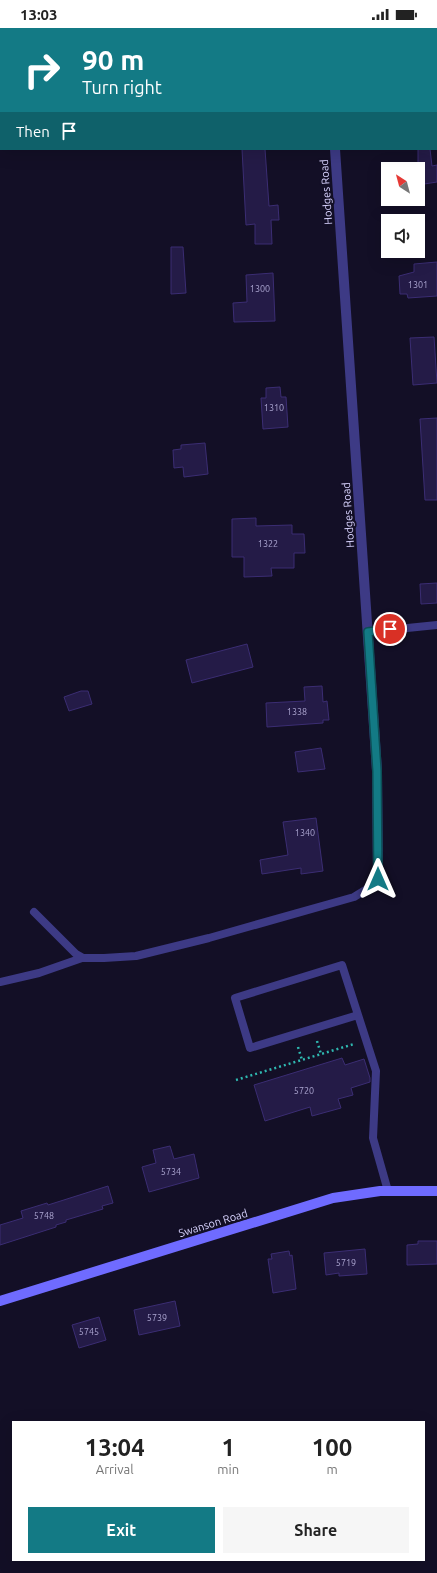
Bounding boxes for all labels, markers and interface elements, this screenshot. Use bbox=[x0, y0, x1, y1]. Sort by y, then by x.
text: 13:03 bbox=[20, 6, 58, 23]
icon: right bbox=[16, 44, 68, 96]
text: 90 m bbox=[82, 44, 144, 75]
text: Turn right bbox=[82, 77, 162, 97]
icon: arrive bbox=[58, 120, 80, 142]
text: Then bbox=[16, 123, 50, 140]
street label: Hodges Road bbox=[318, 159, 334, 225]
north arrow bbox=[381, 162, 425, 206]
map controls bbox=[381, 162, 425, 258]
button: sound bbox=[381, 214, 425, 258]
house number: 1301 bbox=[408, 280, 428, 290]
house number: 1300 bbox=[250, 284, 270, 294]
house number: 1310 bbox=[264, 403, 284, 413]
street label: Hodges Road bbox=[340, 482, 356, 548]
house number: 1322 bbox=[258, 539, 278, 549]
pin bbox=[373, 612, 407, 646]
icon: arrive bbox=[379, 618, 401, 640]
house number: 1338 bbox=[287, 707, 307, 717]
house number: 1340 bbox=[295, 828, 315, 838]
position arrow bbox=[357, 858, 399, 900]
house number: 5720 bbox=[294, 1086, 314, 1096]
house number: 5734 bbox=[161, 1167, 181, 1177]
street label: Swanson Road bbox=[177, 1207, 249, 1239]
house number: 5748 bbox=[34, 1211, 54, 1221]
house number: 5719 bbox=[336, 1258, 356, 1268]
house number: 5739 bbox=[147, 1313, 167, 1323]
house number: 5745 bbox=[79, 1327, 99, 1337]
text: 13:04 bbox=[85, 1434, 145, 1461]
text: 1 bbox=[221, 1434, 235, 1461]
text: 100 bbox=[312, 1434, 352, 1461]
text: Arrival bbox=[96, 1462, 134, 1476]
text: min bbox=[217, 1462, 239, 1476]
text: m bbox=[326, 1462, 338, 1476]
button: Exit bbox=[28, 1507, 215, 1553]
button: Share bbox=[223, 1507, 409, 1553]

